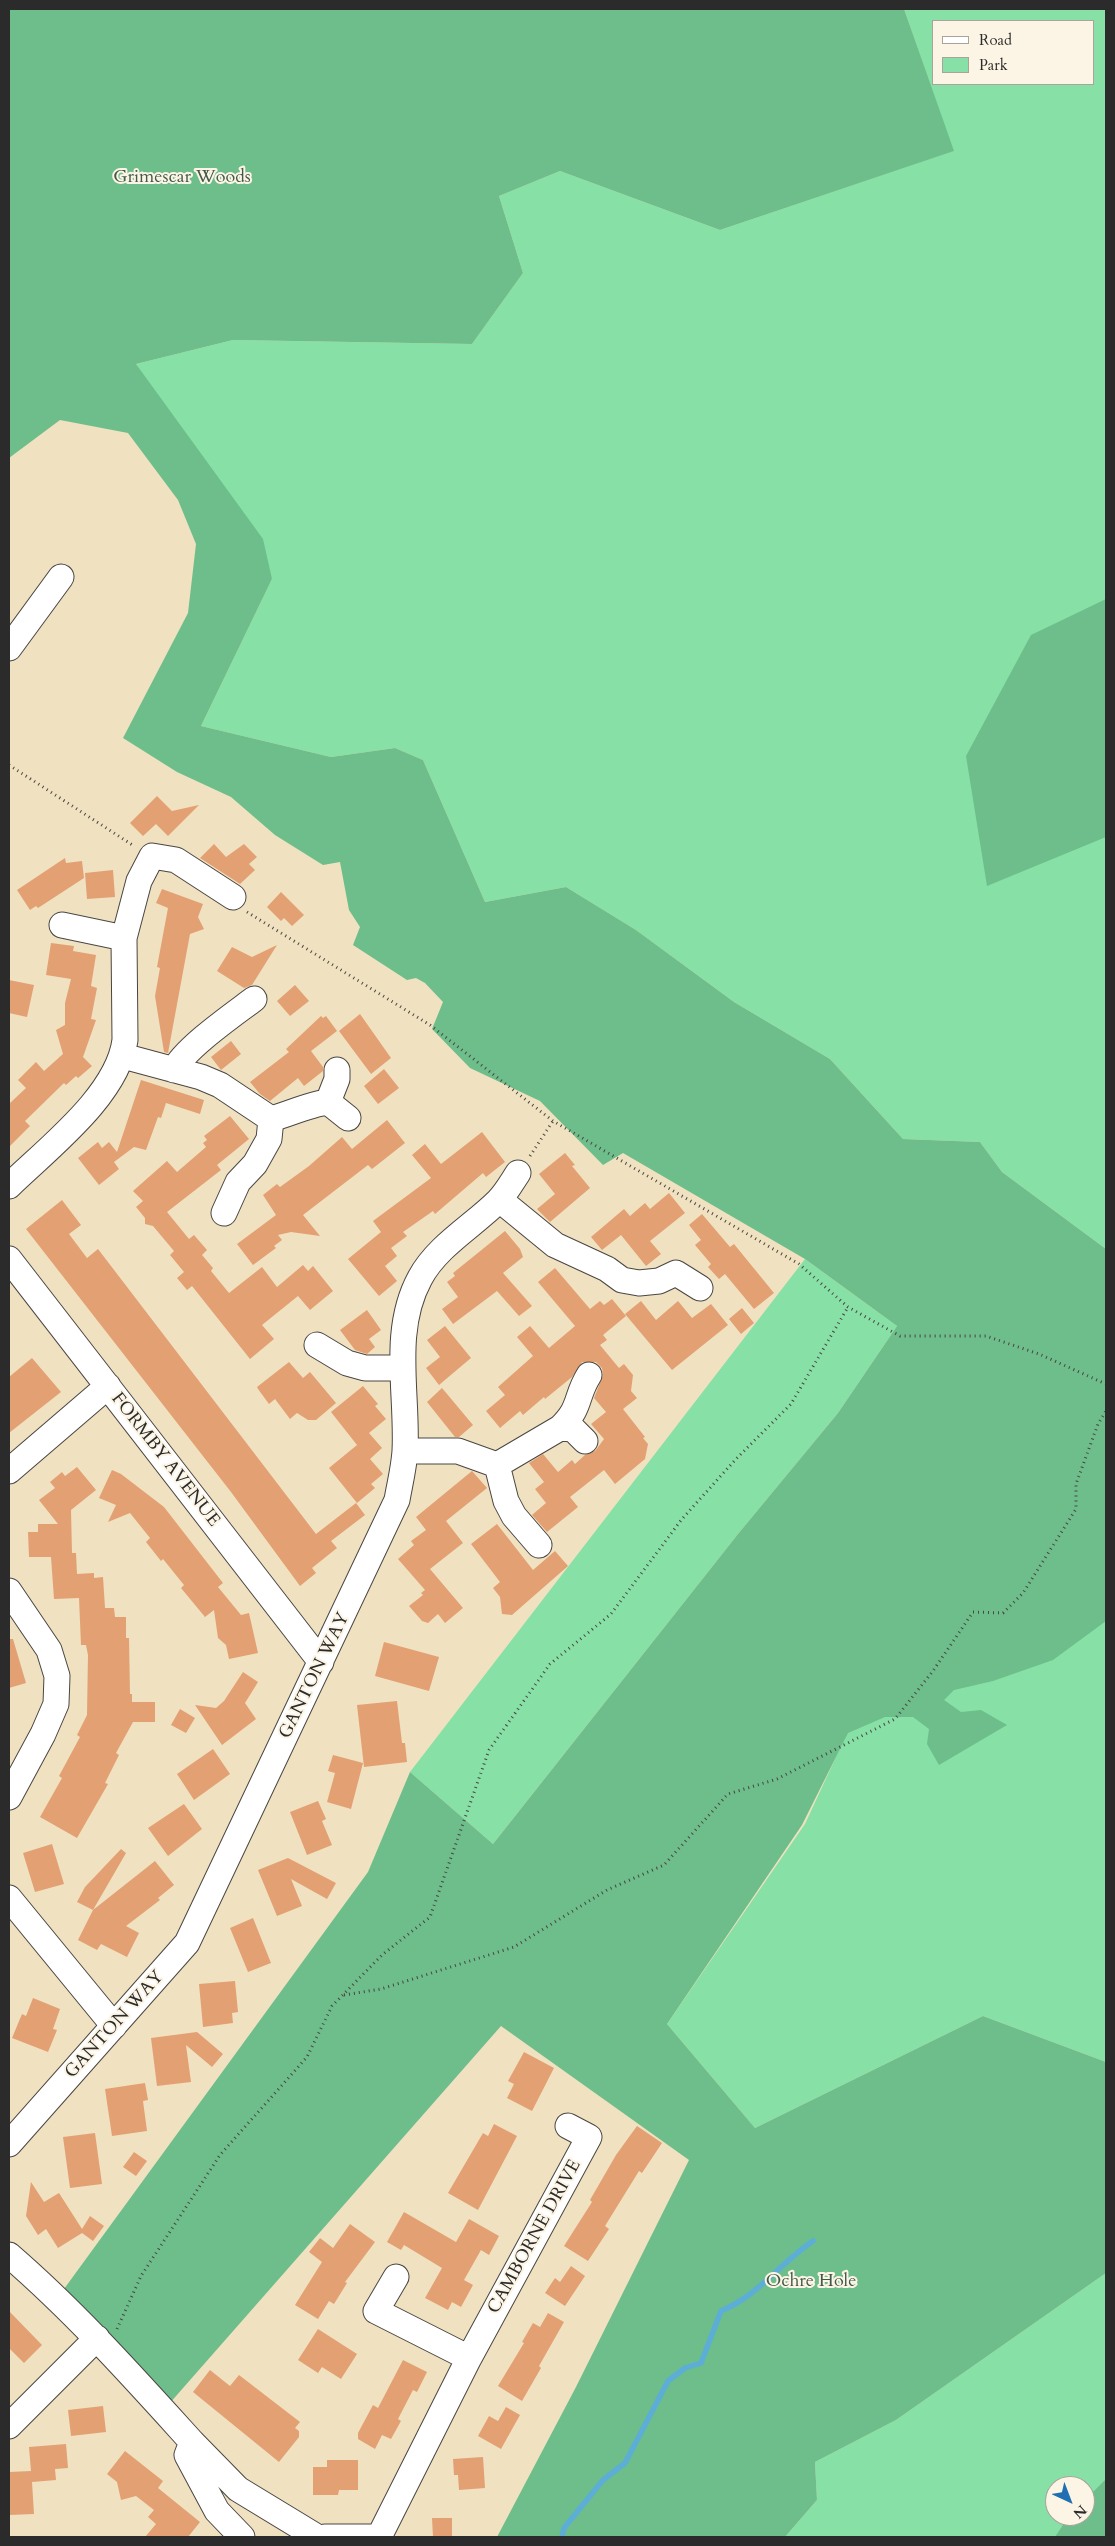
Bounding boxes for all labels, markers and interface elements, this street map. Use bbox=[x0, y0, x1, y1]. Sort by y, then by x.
legend bbox=[932, 20, 1095, 85]
text: Road bbox=[979, 30, 1012, 50]
text: Park bbox=[979, 55, 1008, 75]
park label: Grimescar Woods bbox=[113, 167, 251, 189]
street label: FORMBY AVENUE bbox=[106, 1389, 224, 1531]
street label: GANTON WAY bbox=[275, 1609, 355, 1743]
street label: GANTON WAY bbox=[61, 1967, 169, 2083]
street label: CAMBORNE DRIVE bbox=[484, 2156, 586, 2318]
park label: Ochre Hole bbox=[766, 2271, 856, 2293]
north arrow bbox=[1045, 2476, 1095, 2526]
text: N bbox=[1069, 2501, 1091, 2523]

